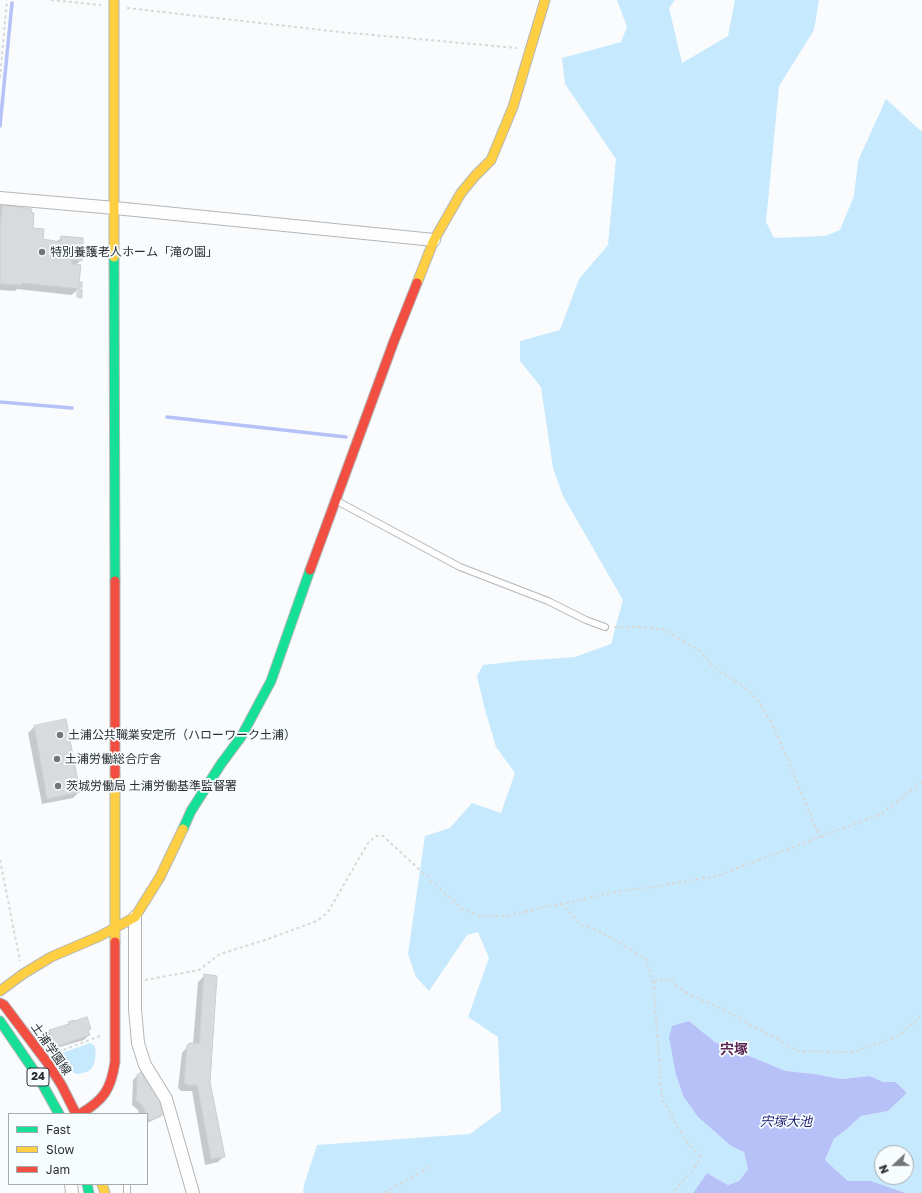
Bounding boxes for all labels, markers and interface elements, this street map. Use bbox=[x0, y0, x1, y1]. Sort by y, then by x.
place label: 特別養護老人ホーム「滝の園」 bbox=[50, 245, 218, 259]
marker: 特別養護老人ホーム「滝の園」 bbox=[37, 247, 47, 257]
place label: 土浦公共職業安定所（ハローワーク土浦） bbox=[68, 728, 296, 742]
marker: 土浦公共職業安定所（ハローワーク土浦） bbox=[55, 730, 65, 740]
place label: 土浦労働総合庁舎 bbox=[65, 752, 161, 766]
marker: 土浦労働総合庁舎 bbox=[52, 754, 62, 764]
place label: 茨城労働局 土浦労働基準監督署 bbox=[66, 779, 237, 793]
marker: 茨城労働局 土浦労働基準監督署 bbox=[53, 781, 63, 791]
street label: 土浦学園線 bbox=[28, 1020, 74, 1078]
district label: 宍塚 bbox=[720, 1042, 748, 1058]
road number: 24 bbox=[27, 1068, 49, 1086]
legend bbox=[8, 1113, 148, 1185]
water label: 宍塚大池 bbox=[760, 1114, 812, 1130]
text: Fast bbox=[46, 1122, 71, 1137]
text: Slow bbox=[46, 1142, 74, 1157]
north arrow bbox=[874, 1145, 914, 1185]
text: Jam bbox=[46, 1162, 70, 1177]
text: N bbox=[876, 1163, 891, 1176]

